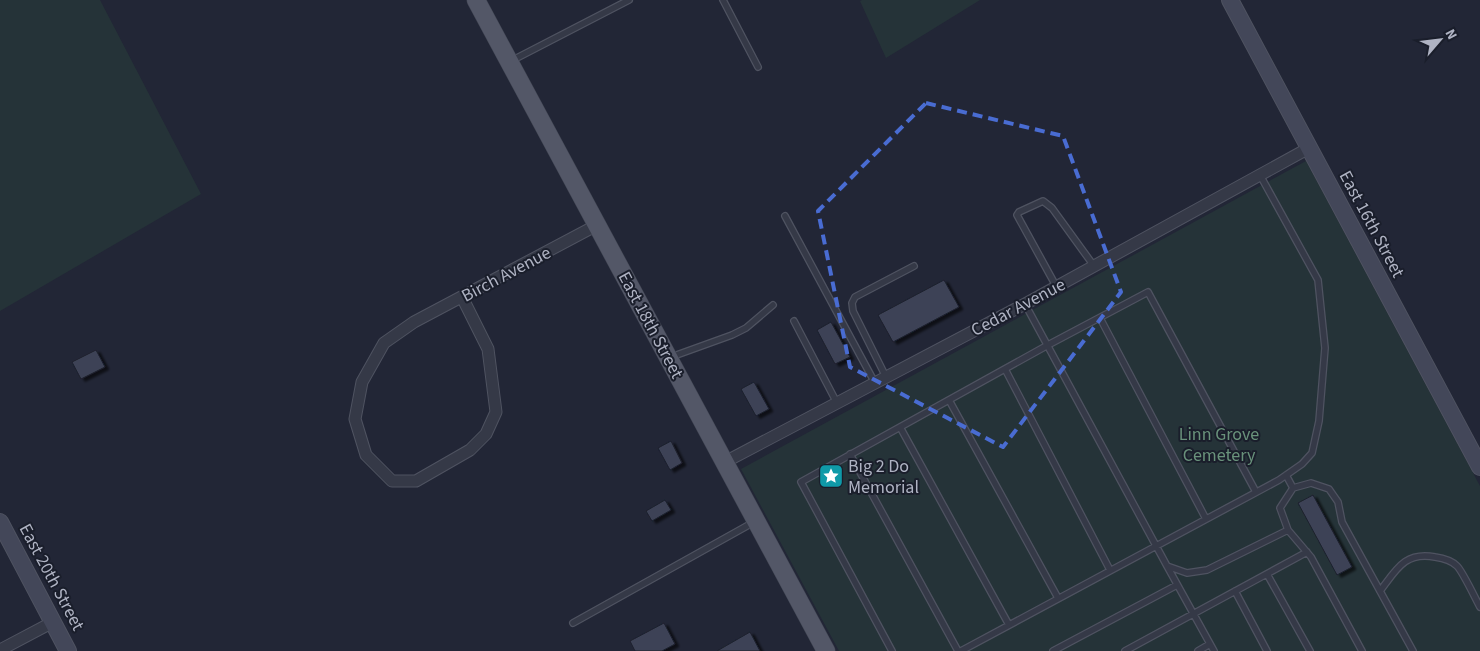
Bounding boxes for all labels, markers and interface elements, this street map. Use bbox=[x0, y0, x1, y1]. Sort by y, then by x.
north arrow bbox=[1415, 15, 1465, 65]
text: N bbox=[1440, 26, 1462, 43]
street label: East 16th Street bbox=[1333, 166, 1410, 282]
street label: Birch Avenue bbox=[457, 240, 555, 309]
street label: East 18th Street bbox=[612, 267, 689, 383]
street label: Cedar Avenue bbox=[967, 272, 1070, 343]
park label: Linn Grove Cemetery bbox=[1179, 422, 1259, 468]
place label: Big 2 Do Memorial bbox=[848, 454, 919, 500]
place icon: Big 2 Do Memorial bbox=[818, 463, 844, 489]
street label: East 20th Street bbox=[13, 519, 90, 635]

